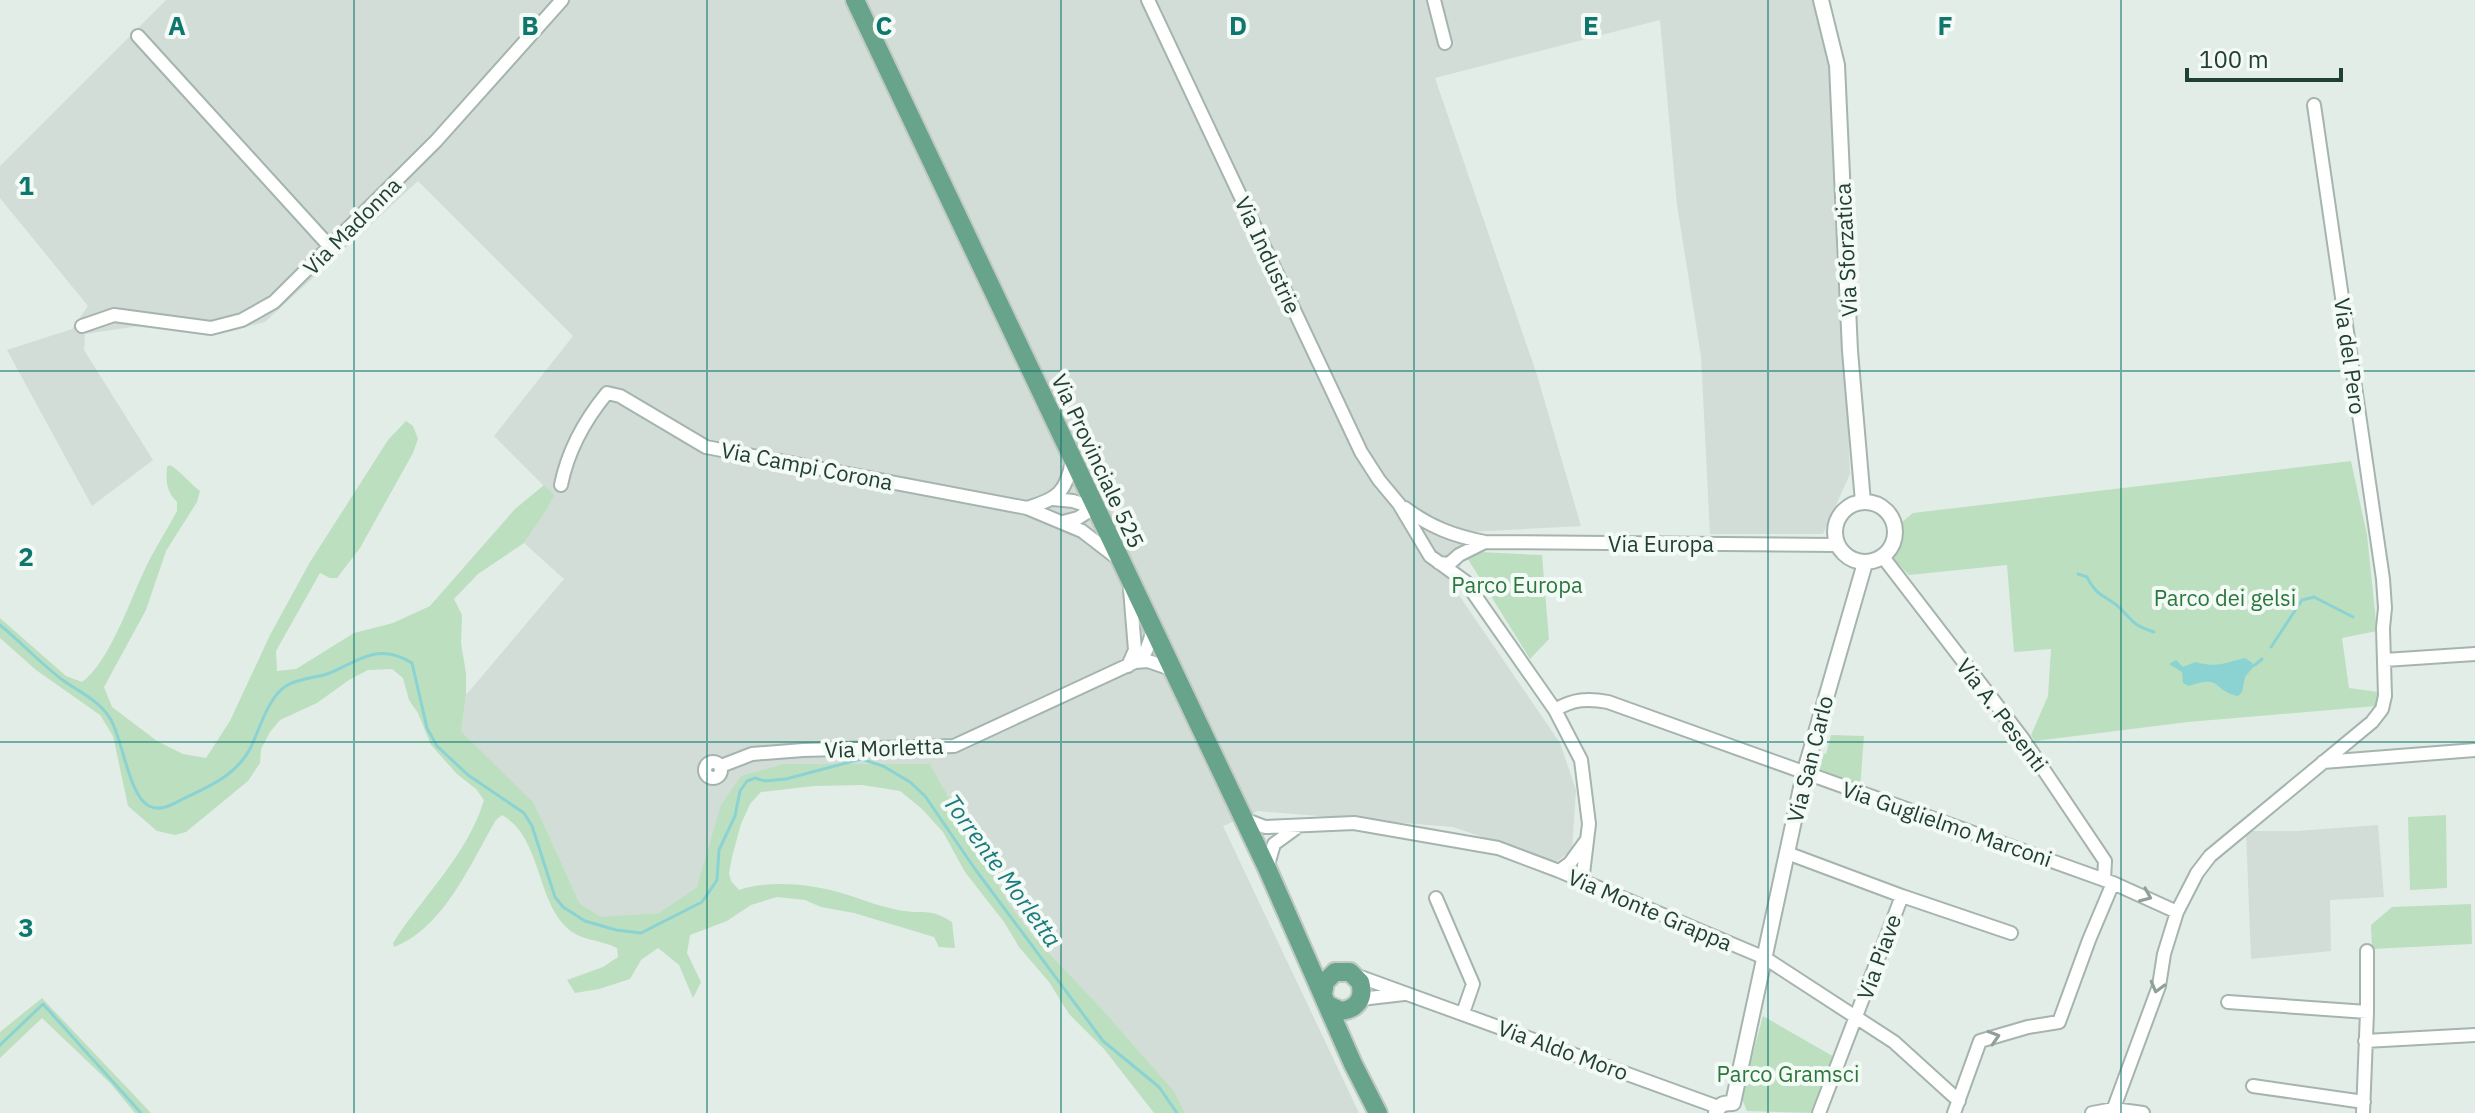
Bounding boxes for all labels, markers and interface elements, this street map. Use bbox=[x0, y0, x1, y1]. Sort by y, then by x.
text: A bbox=[168, 8, 186, 42]
text: B bbox=[521, 8, 539, 42]
text: C bbox=[876, 8, 893, 42]
text: D bbox=[1229, 8, 1247, 42]
text: E bbox=[1583, 8, 1599, 42]
text: F bbox=[1937, 8, 1953, 42]
scale bar bbox=[2187, 32, 2341, 82]
text: 100 m bbox=[2199, 43, 2269, 75]
text: 1 bbox=[18, 168, 34, 202]
street label: Via Madonna bbox=[296, 170, 407, 281]
street label: Via Sforzatica bbox=[1827, 182, 1863, 318]
street label: Via Industrie bbox=[1229, 191, 1308, 318]
street label: Via del Pero bbox=[2328, 296, 2373, 416]
street label: Via Provinciale 525 bbox=[1045, 369, 1152, 553]
street label: Via Campi Corona bbox=[719, 435, 896, 496]
street label: Via Europa bbox=[1608, 529, 1714, 558]
text: 2 bbox=[18, 539, 34, 573]
park label: Parco Europa bbox=[1451, 570, 1583, 599]
park label: Parco dei gelsi bbox=[2154, 583, 2296, 612]
street label: Via A. Pesenti bbox=[1950, 652, 2055, 777]
street label: Via San Carlo bbox=[1780, 692, 1839, 825]
street label: Via Morletta bbox=[824, 731, 944, 764]
street label: Via Guglielmo Marconi bbox=[1838, 774, 2056, 873]
water label: Torrente Morletta bbox=[936, 787, 1069, 953]
street label: Via Monte Grappa bbox=[1564, 862, 1737, 957]
one-way arrow bbox=[2138, 887, 2152, 903]
text: 3 bbox=[18, 910, 34, 944]
street label: Via Piave bbox=[1850, 910, 1907, 1004]
one-way arrow bbox=[2150, 980, 2166, 993]
street label: Via Aldo Moro bbox=[1494, 1013, 1632, 1087]
one-way arrow bbox=[1987, 1030, 2001, 1046]
park label: Parco Gramsci bbox=[1717, 1059, 1859, 1088]

